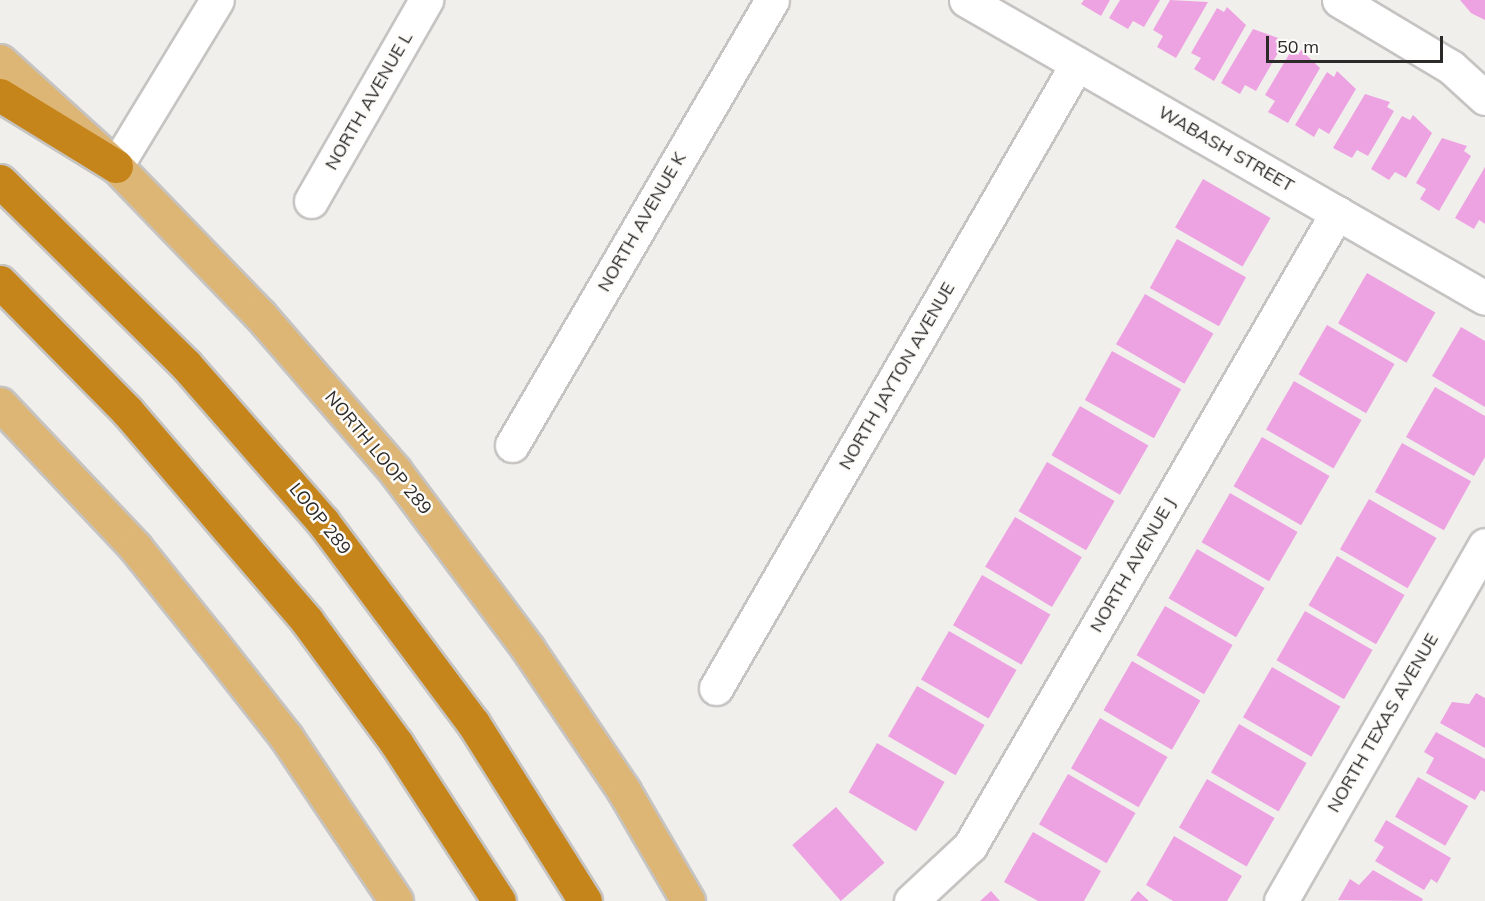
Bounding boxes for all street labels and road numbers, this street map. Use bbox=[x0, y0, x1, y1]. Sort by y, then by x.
street label: NORTH AVENUE L bbox=[321, 28, 417, 174]
street label: WABASH STREET bbox=[1154, 101, 1298, 197]
street label: NORTH AVENUE K bbox=[593, 148, 691, 296]
street label: NORTH JAYTON AVENUE bbox=[834, 279, 960, 473]
street label: NORTH LOOP 289 bbox=[320, 387, 436, 519]
street label: LOOP 289 bbox=[285, 479, 355, 559]
street label: NORTH AVENUE J bbox=[1086, 494, 1180, 636]
street label: NORTH TEXAS AVENUE bbox=[1323, 630, 1443, 816]

